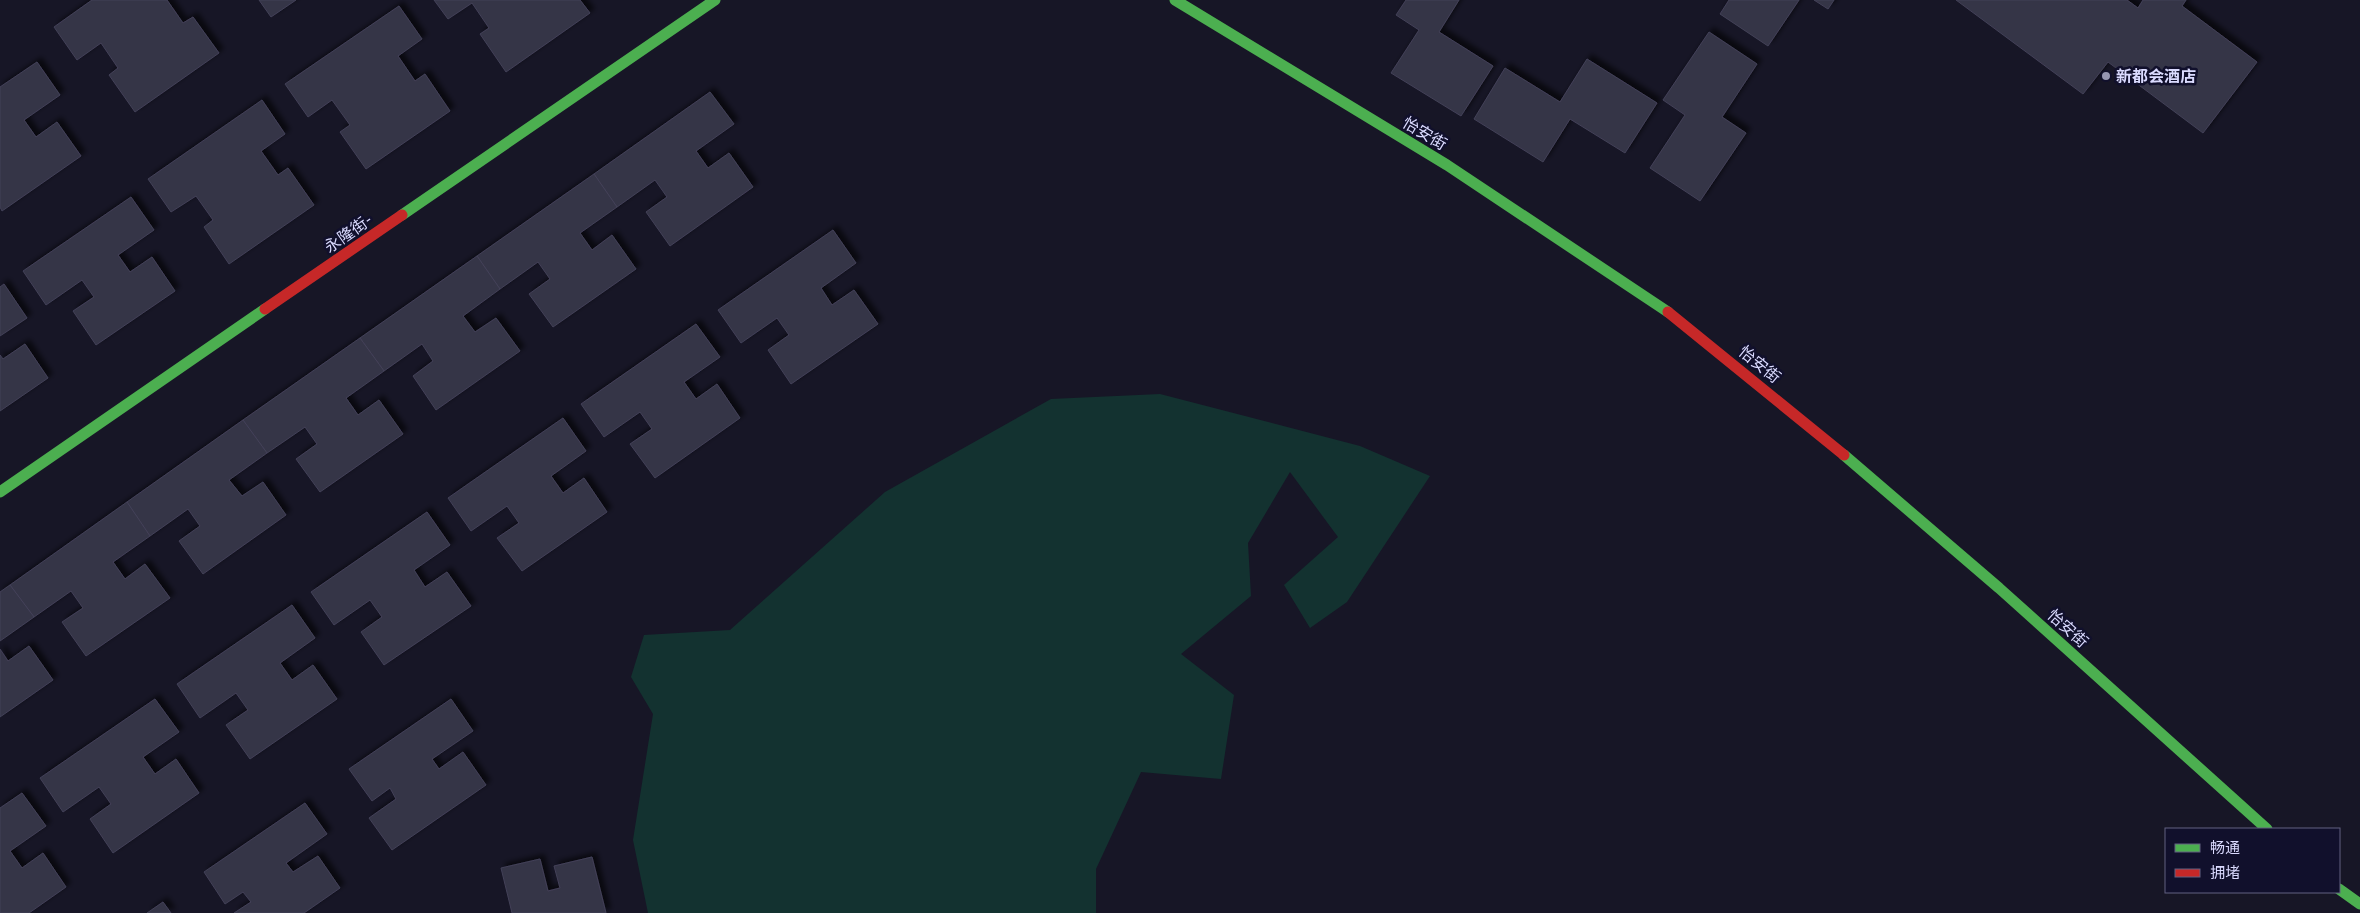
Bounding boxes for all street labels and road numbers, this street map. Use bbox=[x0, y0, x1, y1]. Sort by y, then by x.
street label: 怡安街 bbox=[1400, 112, 1451, 153]
street label: 永隆街- bbox=[320, 209, 375, 256]
street label: 怡安街 bbox=[1736, 341, 1785, 386]
street label: 怡安街 bbox=[2044, 605, 2093, 651]

